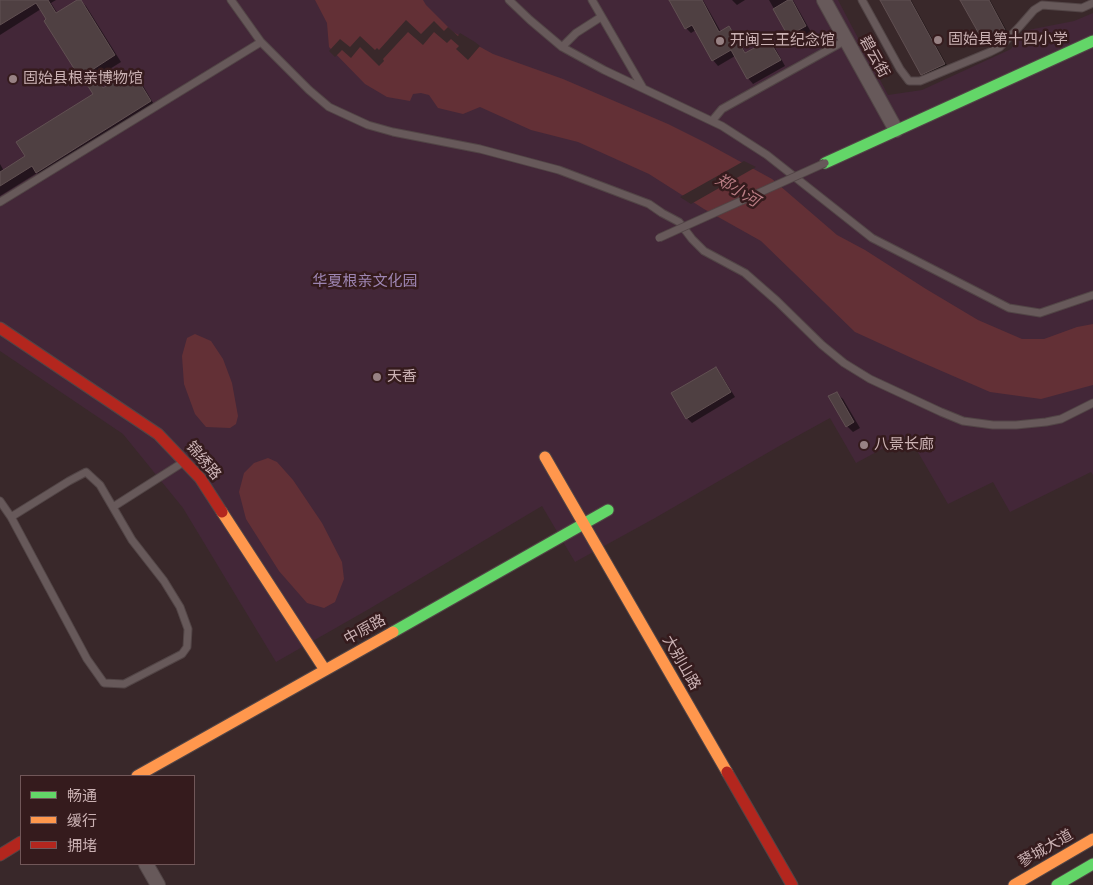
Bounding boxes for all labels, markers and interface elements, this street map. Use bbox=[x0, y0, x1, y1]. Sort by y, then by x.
place label: 固始县第十四小学 bbox=[948, 31, 1068, 49]
place label: 开闽三王纪念馆 bbox=[730, 32, 835, 50]
street label: 碧云街 bbox=[855, 33, 893, 81]
marker: 固始县第十四小学 bbox=[932, 34, 944, 46]
marker: 开闽三王纪念馆 bbox=[714, 35, 726, 47]
place label: 固始县根亲博物馆 bbox=[23, 70, 143, 88]
marker: 固始县根亲博物馆 bbox=[7, 73, 19, 85]
water label: 郑小河 bbox=[711, 170, 763, 212]
park label: 华夏根亲文化园 bbox=[313, 273, 417, 291]
place label: 天香 bbox=[387, 368, 417, 386]
marker: 天香 bbox=[371, 371, 383, 383]
place label: 八景长廊 bbox=[874, 436, 934, 454]
street label: 锦绣路 bbox=[182, 438, 224, 484]
marker: 八景长廊 bbox=[858, 439, 870, 451]
street label: 中原路 bbox=[341, 611, 389, 649]
street label: 大别山路 bbox=[658, 633, 704, 693]
legend bbox=[20, 775, 195, 865]
text: 畅通 bbox=[67, 786, 97, 805]
text: 缓行 bbox=[67, 811, 97, 830]
street label: 蓼城大道 bbox=[1016, 826, 1076, 872]
text: 拥堵 bbox=[67, 836, 97, 855]

